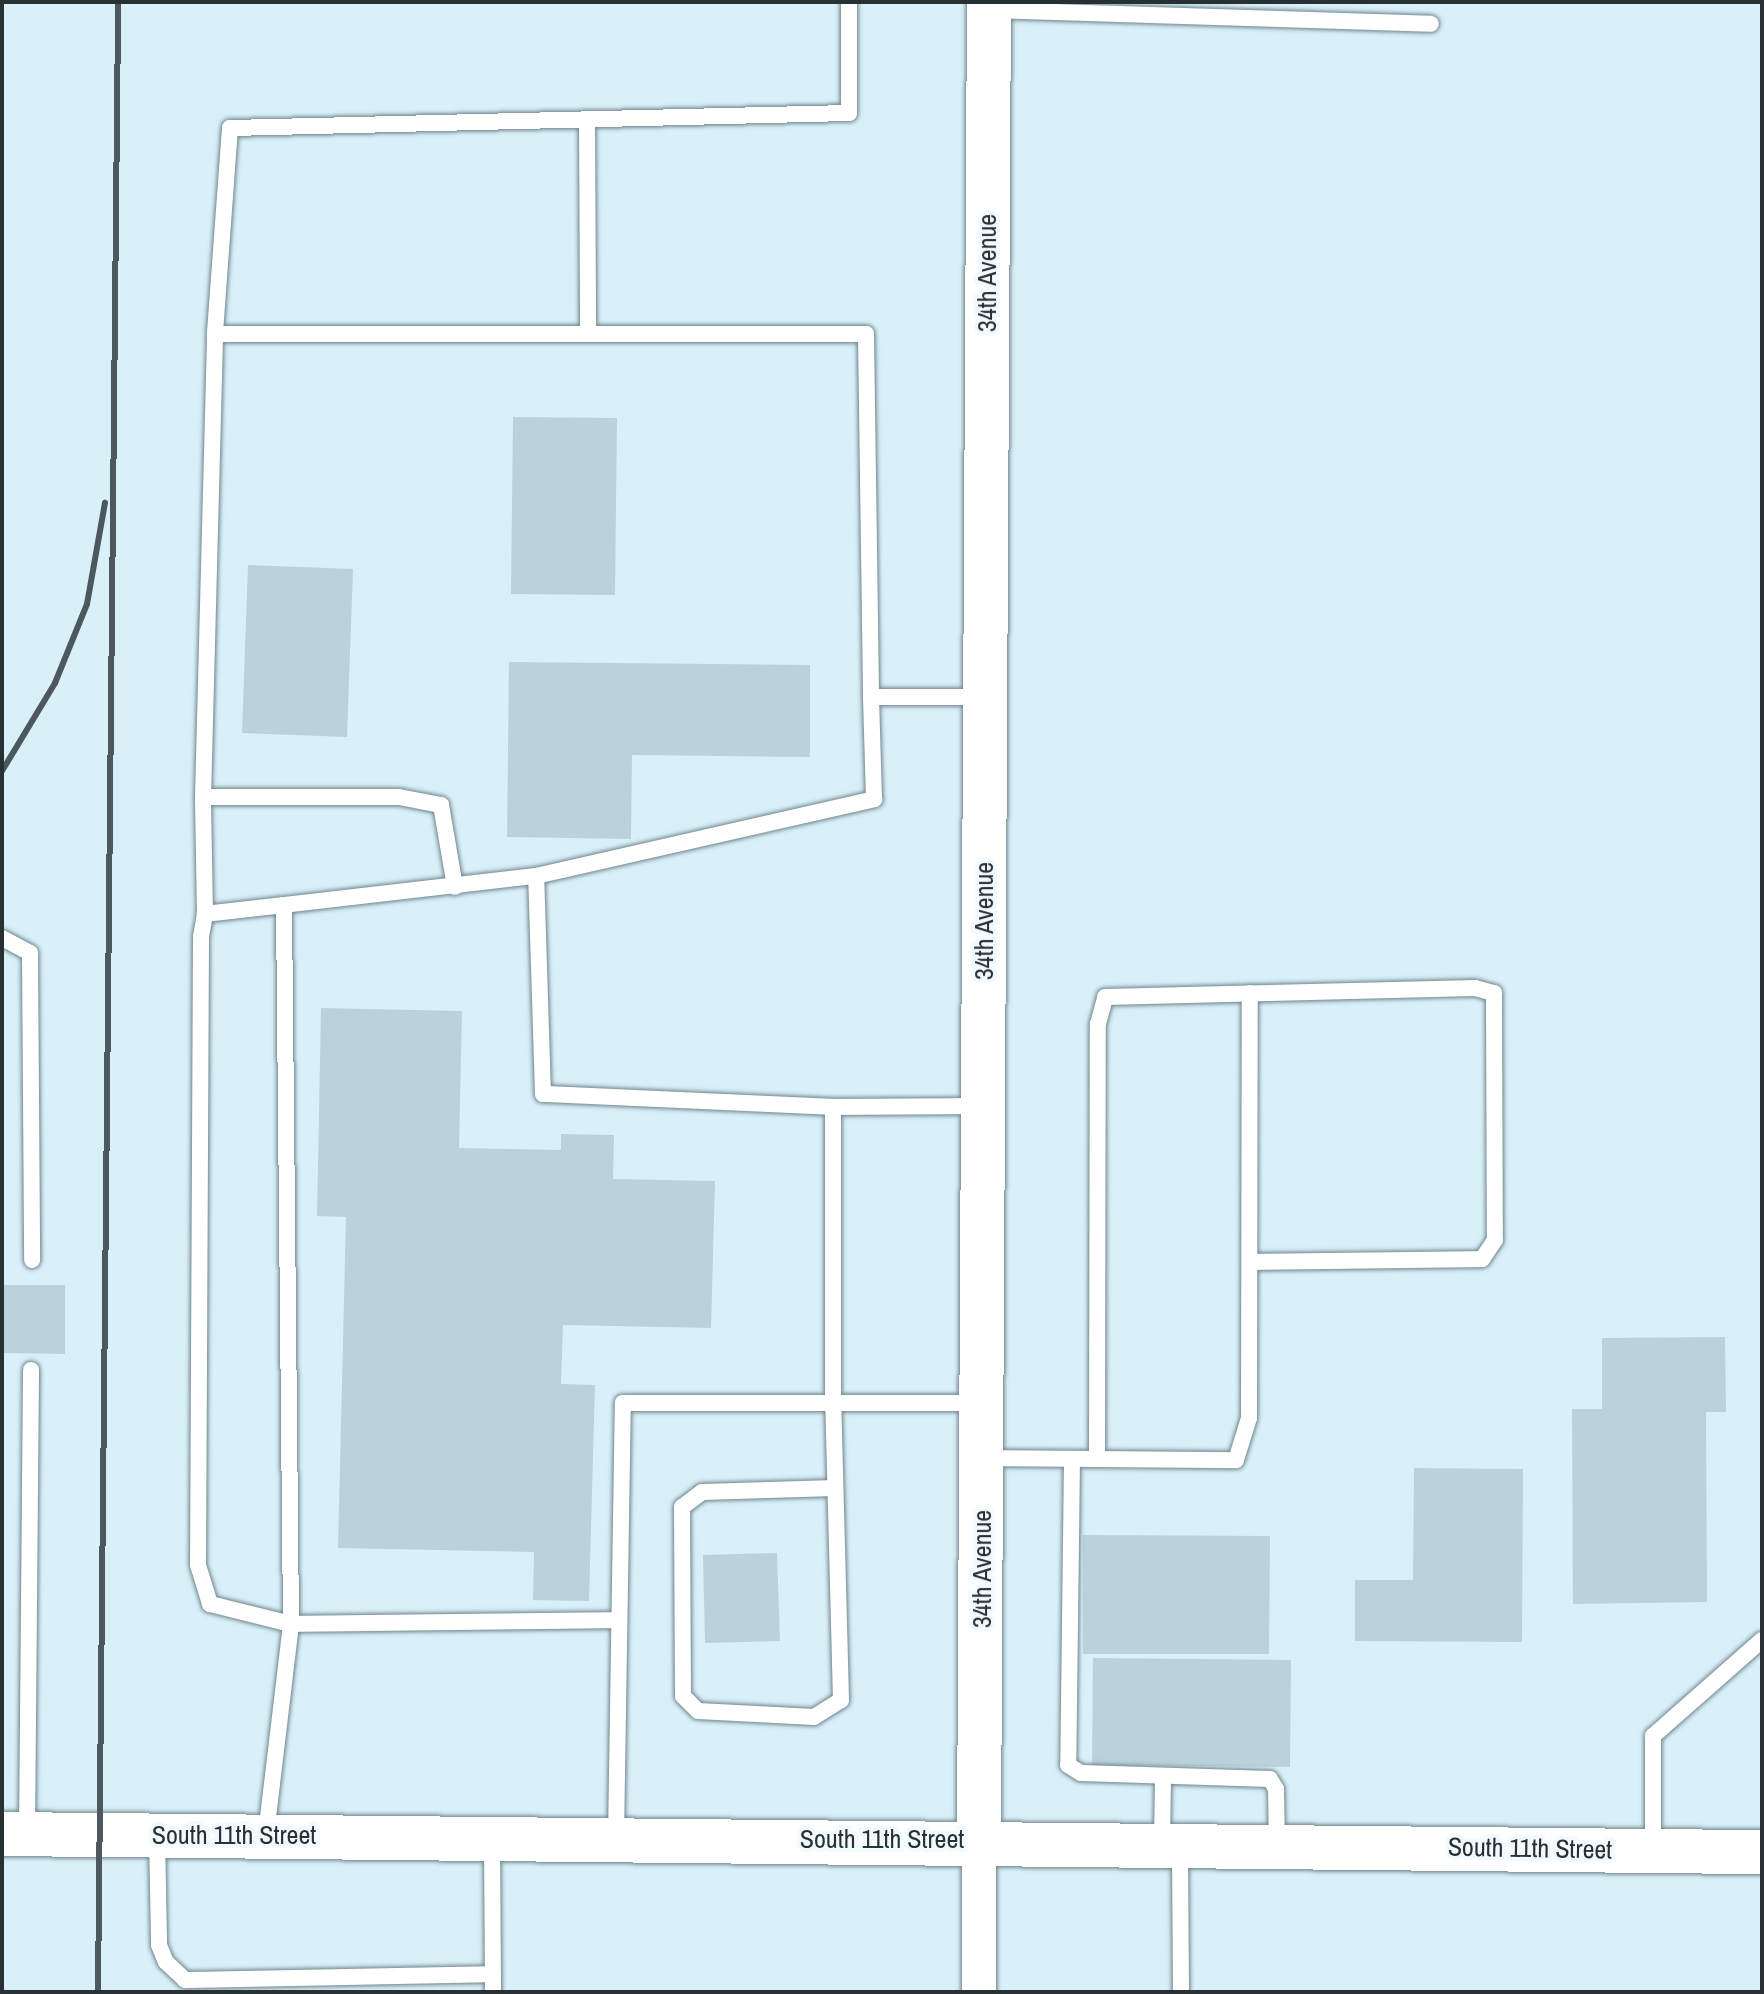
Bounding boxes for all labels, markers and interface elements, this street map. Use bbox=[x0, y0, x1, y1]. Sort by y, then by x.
street label: 34th Avenue bbox=[971, 213, 1003, 333]
street label: 34th Avenue bbox=[968, 861, 1000, 981]
street label: 34th Avenue bbox=[966, 1509, 998, 1629]
street label: South 11th Street bbox=[152, 1819, 316, 1851]
street label: South 11th Street bbox=[800, 1823, 964, 1855]
street label: South 11th Street bbox=[1448, 1831, 1612, 1865]

